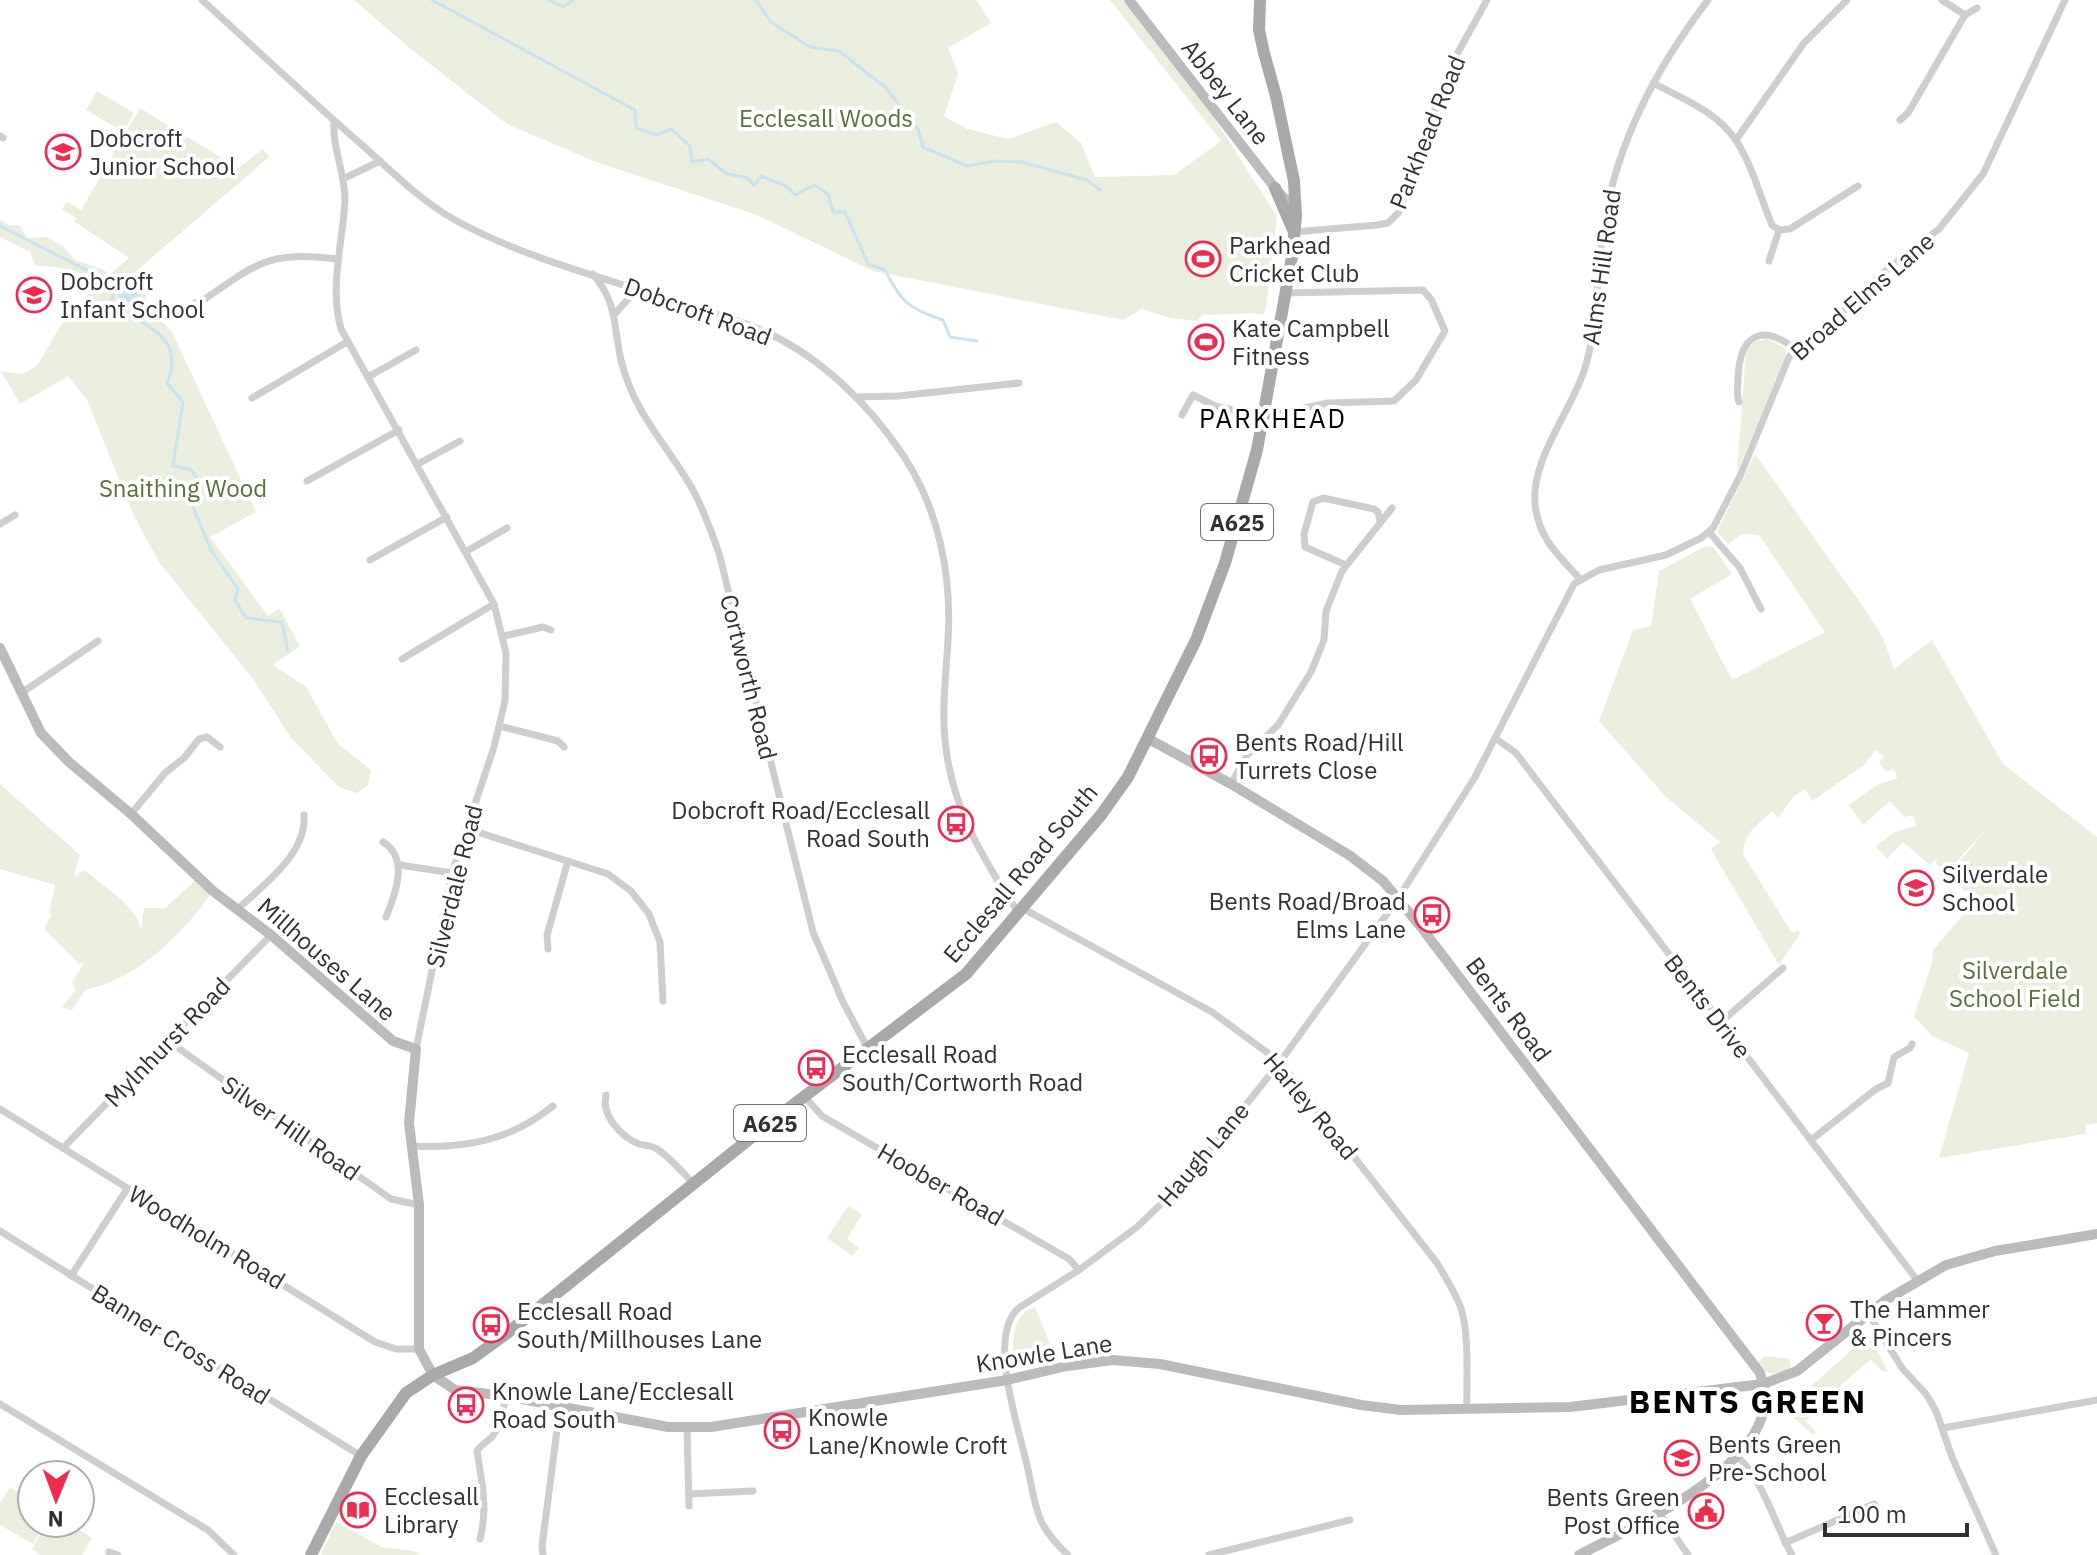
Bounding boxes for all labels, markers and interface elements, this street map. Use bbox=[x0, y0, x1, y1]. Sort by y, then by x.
street label: Abbey Lane bbox=[1175, 33, 1277, 151]
street label: Parkhead Road bbox=[1382, 50, 1472, 214]
park label: Ecclesall Woods bbox=[739, 102, 913, 134]
place label: Dobcroft Junior School bbox=[89, 122, 235, 182]
school or university icon: Dobcroft Junior School bbox=[44, 133, 82, 171]
street label: Alms Hill Road bbox=[1574, 187, 1628, 347]
street label: Broad Elms Lane bbox=[1783, 225, 1941, 367]
place label: Parkhead Cricket Club bbox=[1229, 229, 1359, 289]
sports icon: Parkhead Cricket Club bbox=[1184, 240, 1222, 278]
place label: Dobcroft Infant School bbox=[60, 265, 205, 325]
street label: Dobcroft Road bbox=[620, 270, 776, 352]
school or university icon: Dobcroft Infant School bbox=[15, 276, 53, 314]
place label: Kate Campbell Fitness bbox=[1232, 312, 1389, 372]
sports icon: Kate Campbell Fitness bbox=[1187, 323, 1225, 361]
district label: PARKHEAD bbox=[1199, 401, 1347, 435]
park label: Snaithing Wood bbox=[99, 472, 267, 504]
road number: A625 bbox=[1201, 504, 1273, 540]
street label: Cortworth Road bbox=[713, 591, 785, 763]
place label: Bents Road/Hill Turrets Close bbox=[1235, 726, 1404, 786]
bus stop icon: Bents Road/Hill Turrets Close bbox=[1190, 737, 1228, 775]
street label: Ecclesall Road South bbox=[936, 777, 1104, 969]
place label: Dobcroft Road/Ecclesall Road South bbox=[671, 794, 930, 854]
street label: Silverdale Road bbox=[418, 801, 490, 971]
bus stop icon: Dobcroft Road/Ecclesall Road South bbox=[937, 805, 975, 843]
place label: Silverdale School bbox=[1942, 858, 2048, 918]
school or university icon: Silverdale School bbox=[1897, 869, 1935, 907]
place label: Bents Road/Broad Elms Lane bbox=[1209, 885, 1406, 945]
street label: Millhouses Lane bbox=[251, 890, 403, 1028]
bus stop icon: Bents Road/Broad Elms Lane bbox=[1413, 896, 1451, 934]
street label: Bents Drive bbox=[1657, 947, 1759, 1065]
street label: Bents Road bbox=[1459, 950, 1559, 1068]
park label: Silverdale School Field bbox=[1949, 954, 2081, 1014]
street label: Mylnhurst Road bbox=[97, 970, 237, 1114]
place label: Ecclesall Road South/Cortworth Road bbox=[842, 1038, 1083, 1098]
street label: Harley Road bbox=[1257, 1046, 1365, 1166]
bus stop icon: Ecclesall Road South/Cortworth Road bbox=[797, 1049, 835, 1087]
street label: Silver Hill Road bbox=[215, 1068, 367, 1188]
street label: Haugh Lane bbox=[1150, 1095, 1256, 1213]
road number: A625 bbox=[734, 1105, 806, 1141]
street label: Hoober Road bbox=[872, 1135, 1010, 1233]
street label: Woodholm Road bbox=[123, 1178, 291, 1296]
street label: Banner Cross Road bbox=[86, 1276, 276, 1412]
place label: The Hammer & Pincers bbox=[1850, 1293, 1990, 1353]
place label: Ecclesall Road South/Millhouses Lane bbox=[517, 1295, 762, 1355]
bar icon: The Hammer & Pincers bbox=[1805, 1304, 1843, 1342]
bus stop icon: Ecclesall Road South/Millhouses Lane bbox=[472, 1306, 510, 1344]
street label: Knowle Lane bbox=[974, 1326, 1114, 1380]
place label: Knowle Lane/Ecclesall Road South bbox=[492, 1375, 733, 1435]
district label: BENTS GREEN bbox=[1629, 1380, 1867, 1422]
bus stop icon: Knowle Lane/Ecclesall Road South bbox=[447, 1386, 485, 1424]
place label: Knowle Lane/Knowle Croft bbox=[808, 1401, 1008, 1461]
bus stop icon: Knowle Lane/Knowle Croft bbox=[763, 1412, 801, 1450]
place label: Bents Green Pre-School bbox=[1708, 1428, 1842, 1488]
school or university icon: Bents Green Pre-School bbox=[1663, 1439, 1701, 1477]
north arrow bbox=[16, 1459, 96, 1539]
place label: Ecclesall Library bbox=[384, 1480, 479, 1540]
place label: Bents Green Post Office bbox=[1546, 1481, 1680, 1541]
scale bar bbox=[1825, 1487, 1967, 1537]
library icon: Ecclesall Library bbox=[339, 1491, 377, 1529]
public building icon: Bents Green Post Office bbox=[1687, 1492, 1725, 1530]
text: 100 m bbox=[1837, 1498, 1907, 1530]
text: N bbox=[47, 1505, 64, 1534]

